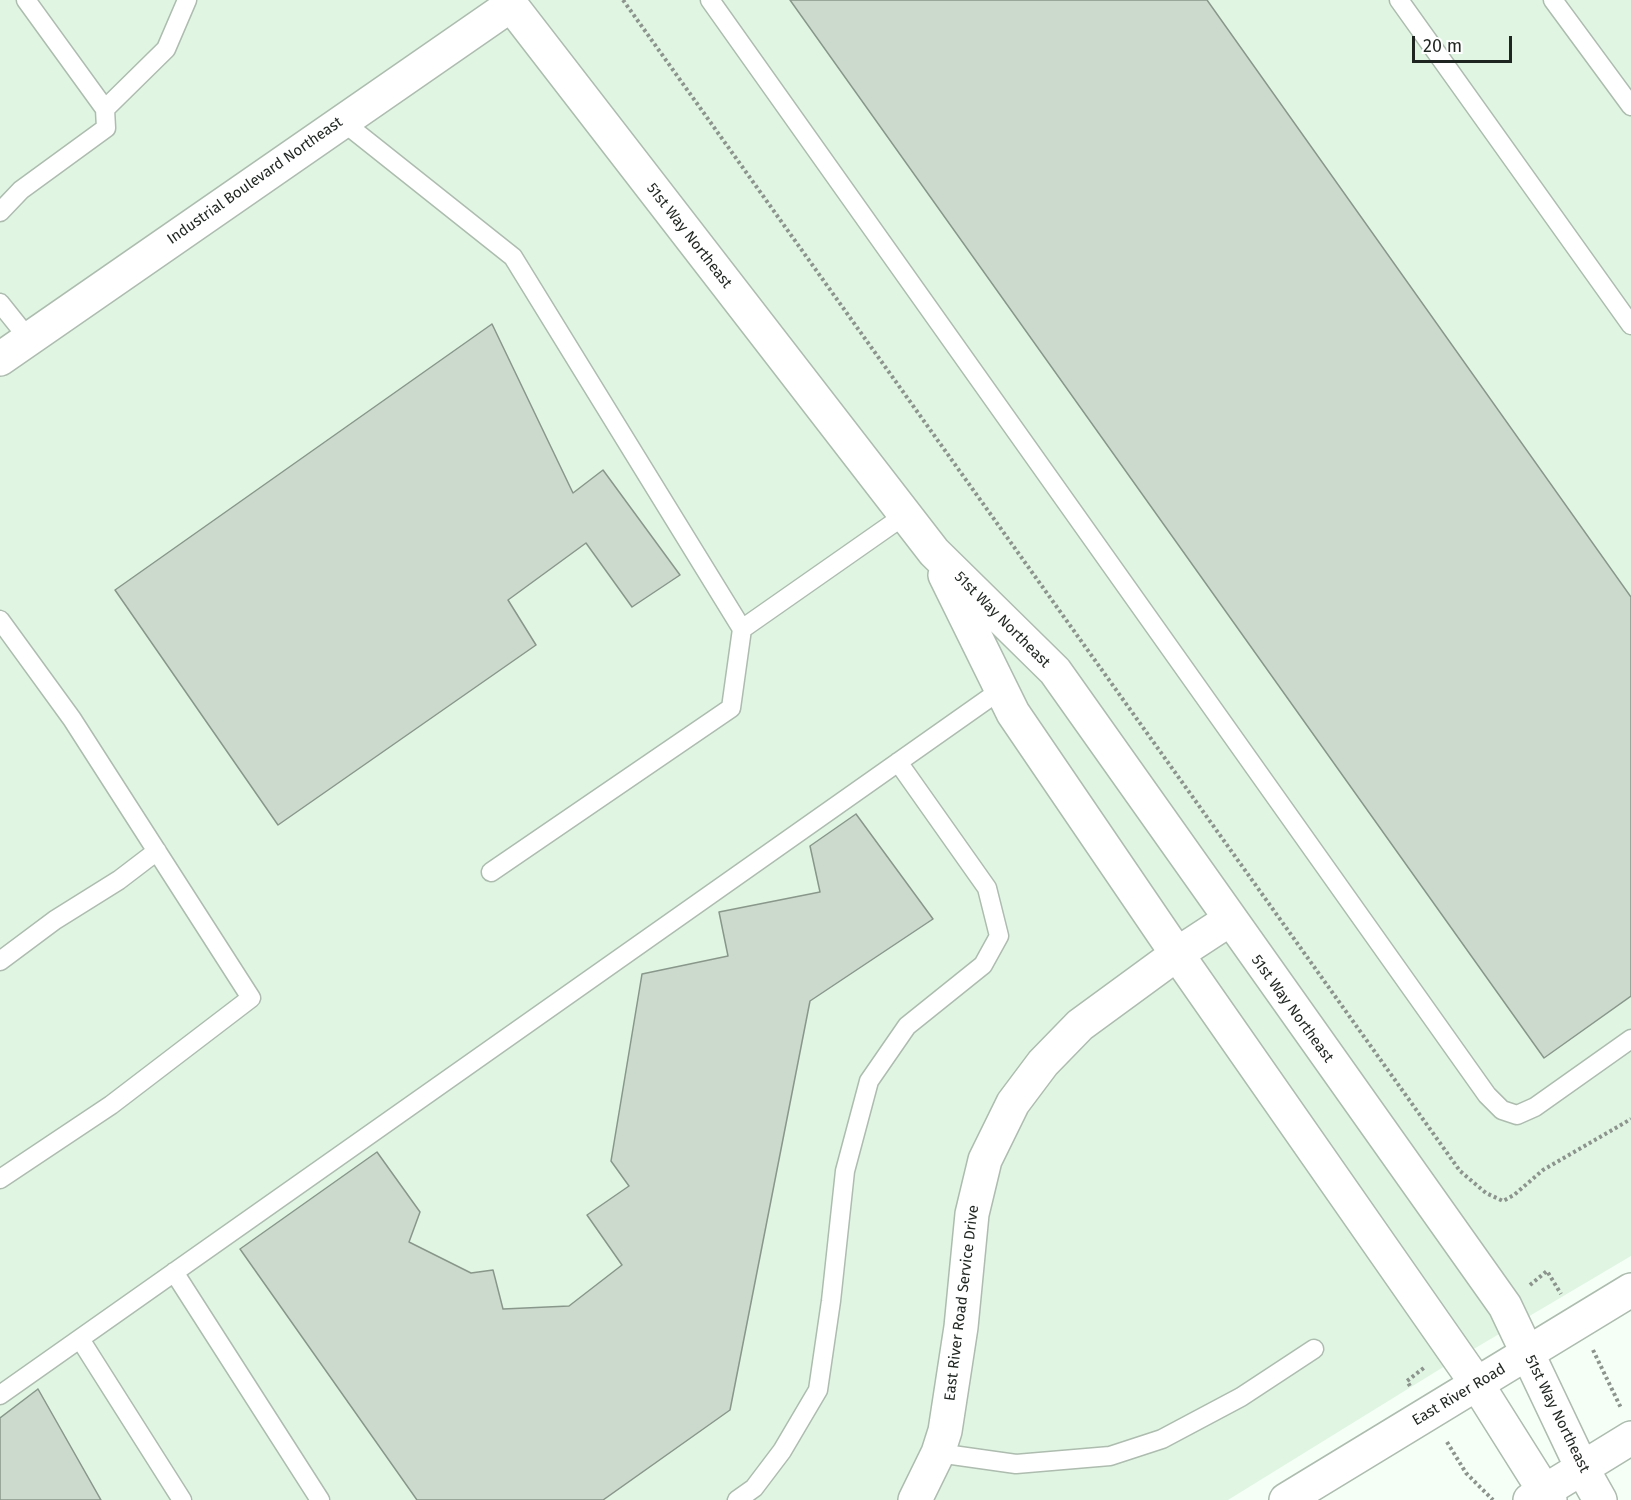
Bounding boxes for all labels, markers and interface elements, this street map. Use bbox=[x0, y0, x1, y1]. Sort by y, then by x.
scale bar bbox=[1415, 24, 1516, 62]
text: 20 m bbox=[1423, 35, 1462, 57]
street label: Industrial Boulevard Northeast bbox=[164, 113, 346, 249]
street label: 51st Way Northeast bbox=[642, 180, 736, 292]
street label: 51st Way Northeast bbox=[950, 568, 1054, 672]
street label: 51st Way Northeast bbox=[1247, 952, 1337, 1066]
street label: East River Road Service Drive bbox=[941, 1204, 983, 1402]
street label: 51st Way Northeast bbox=[1521, 1352, 1593, 1476]
street label: East River Road bbox=[1409, 1360, 1509, 1430]

